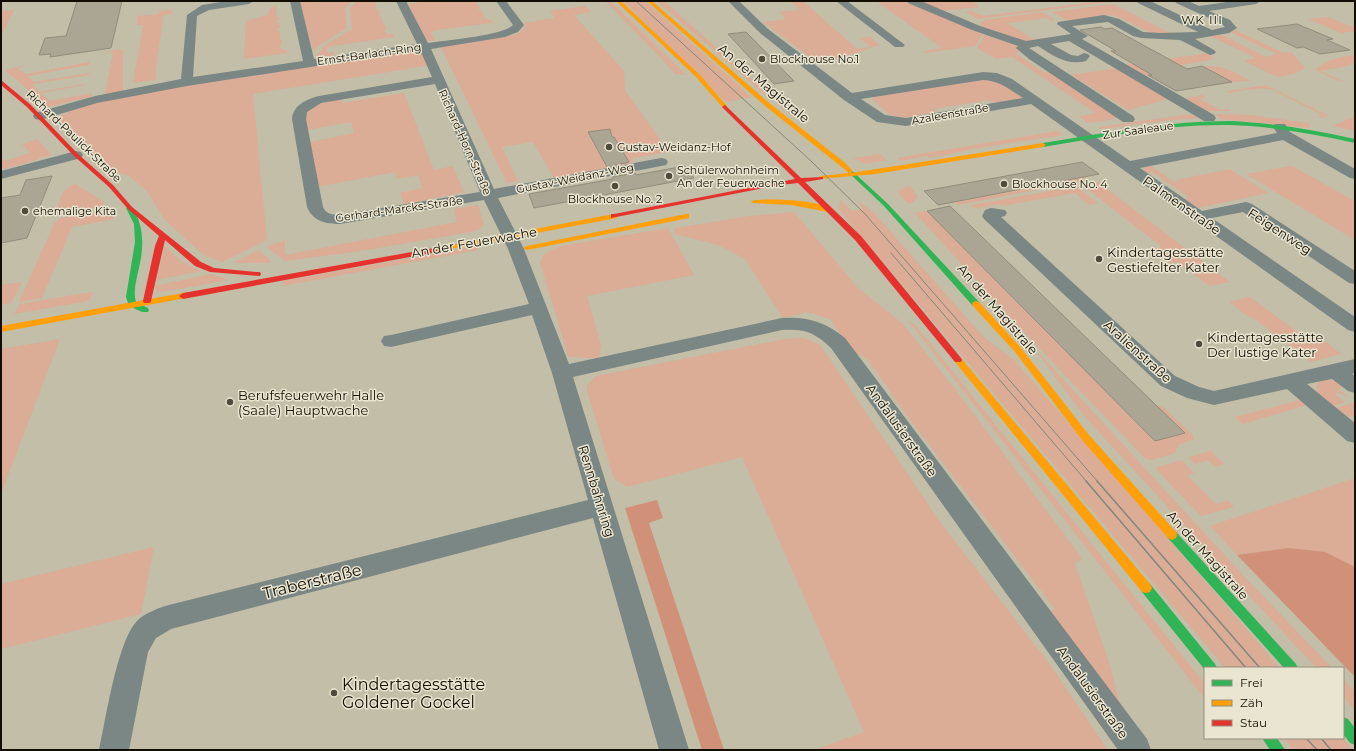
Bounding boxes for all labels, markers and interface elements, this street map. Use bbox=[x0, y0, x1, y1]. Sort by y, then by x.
district label: WK III bbox=[1181, 12, 1223, 27]
street label: Ernst-Barlach-Ring bbox=[316, 40, 422, 68]
street label: An der Magistrale bbox=[715, 40, 813, 126]
place label: Blockhouse No.1 bbox=[770, 52, 859, 66]
marker: Blockhouse No.1 bbox=[757, 54, 767, 64]
street label: Richard-Paulick-Straße bbox=[24, 87, 125, 185]
street label: Richard-Horn-Straße bbox=[435, 87, 495, 197]
street label: Azaleenstraße bbox=[910, 100, 990, 128]
street label: Zur Saaleaue bbox=[1102, 118, 1175, 142]
place label: Gustav-Weidanz-Hof bbox=[617, 140, 732, 154]
marker: Gustav-Weidanz-Hof bbox=[604, 142, 614, 152]
street label: Gustav-Weidanz-Weg bbox=[515, 160, 635, 196]
place label: Schülerwohnheim An der Feuerwache bbox=[677, 163, 785, 190]
marker: Schülerwohnheim An der Feuerwache bbox=[664, 171, 674, 181]
street label: Palmenstraße bbox=[1140, 172, 1224, 238]
place label: Blockhouse No. 4 bbox=[1012, 177, 1108, 191]
marker: Blockhouse No. 4 bbox=[999, 179, 1009, 189]
marker: Blockhouse No. 2 bbox=[610, 181, 620, 191]
place label: Blockhouse No. 2 bbox=[568, 192, 662, 206]
street label: Gerhard-Marcks-Straße bbox=[335, 193, 464, 225]
place label: ehemalige Kita bbox=[33, 204, 116, 218]
street label: Feigenweg bbox=[1245, 204, 1315, 258]
marker: ehemalige Kita bbox=[20, 206, 30, 216]
street label: An der Feuerwache bbox=[410, 223, 538, 261]
place label: Kindertagesstätte Gestiefelter Kater bbox=[1107, 244, 1224, 275]
marker: Kindertagesstätte Gestiefelter Kater bbox=[1094, 254, 1104, 264]
street label: An der Magistrale bbox=[954, 260, 1042, 358]
street label: Aralienstraße bbox=[1101, 316, 1175, 386]
place label: Kindertagesstätte Der lustige Kater bbox=[1207, 329, 1324, 360]
marker: Kindertagesstätte Der lustige Kater bbox=[1194, 339, 1204, 349]
street label: Andalusierstraße bbox=[863, 381, 941, 479]
place label: Berufsfeuerwehr Halle (Saale) Hauptwache bbox=[238, 387, 384, 418]
marker: Berufsfeuerwehr Halle (Saale) Hauptwache bbox=[225, 397, 235, 407]
street label: Rennbahnring bbox=[575, 443, 619, 539]
street label: An der Magistrale bbox=[1164, 507, 1252, 603]
street label: Traberstraße bbox=[261, 560, 363, 603]
street label: Andalusierstraße bbox=[1054, 643, 1132, 741]
legend bbox=[1204, 667, 1344, 739]
place label: Kindertagesstätte Goldener Gockel bbox=[342, 675, 485, 712]
text: Frei bbox=[1240, 675, 1263, 690]
marker: Kindertagesstätte Goldener Gockel bbox=[329, 688, 339, 698]
text: Zäh bbox=[1240, 695, 1263, 710]
text: Stau bbox=[1240, 715, 1267, 730]

